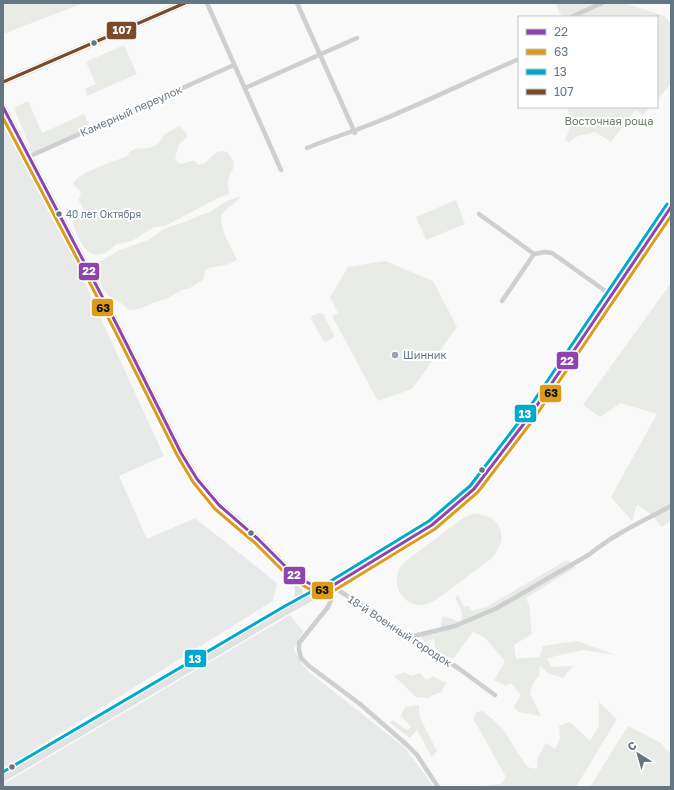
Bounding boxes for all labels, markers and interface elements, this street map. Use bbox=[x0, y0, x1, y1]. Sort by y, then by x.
legend bbox=[518, 16, 658, 108]
line badge: 107 bbox=[106, 21, 137, 40]
text: 107 bbox=[113, 23, 131, 36]
text: 22 bbox=[554, 24, 568, 39]
unlabelled marker bbox=[89, 38, 99, 48]
text: 63 bbox=[554, 44, 568, 59]
text: 13 bbox=[554, 64, 567, 79]
street label: Камерный переулок bbox=[78, 82, 184, 139]
text: 107 bbox=[554, 84, 574, 99]
park label: Восточная роща bbox=[565, 114, 653, 127]
place label: 40 лет Октября bbox=[66, 208, 141, 220]
marker: 40 лет Октября bbox=[54, 209, 64, 219]
line badge: 22 bbox=[78, 262, 100, 281]
text: 22 bbox=[82, 264, 96, 277]
line badge: 63 bbox=[91, 298, 114, 317]
text: 63 bbox=[96, 301, 110, 314]
place label: Шинник bbox=[403, 348, 448, 361]
marker: Шинник bbox=[390, 350, 400, 360]
line badge: 22 bbox=[556, 351, 579, 370]
text: 22 bbox=[560, 354, 574, 367]
line badge: 63 bbox=[539, 384, 562, 403]
text: 63 bbox=[544, 386, 558, 399]
line badge: 13 bbox=[514, 404, 537, 423]
text: 13 bbox=[519, 407, 531, 420]
unlabelled marker bbox=[477, 465, 487, 475]
unlabelled marker bbox=[246, 528, 256, 538]
line badge: 22 bbox=[283, 566, 306, 585]
text: 22 bbox=[287, 568, 301, 581]
line badge: 63 bbox=[311, 581, 334, 600]
text: 63 bbox=[315, 583, 329, 596]
street label: 18-й Военный городок bbox=[346, 592, 455, 669]
line badge: 13 bbox=[184, 649, 207, 668]
text: 13 bbox=[189, 652, 201, 665]
north arrow bbox=[618, 734, 658, 774]
text: С bbox=[625, 738, 639, 753]
unlabelled marker bbox=[7, 762, 17, 772]

